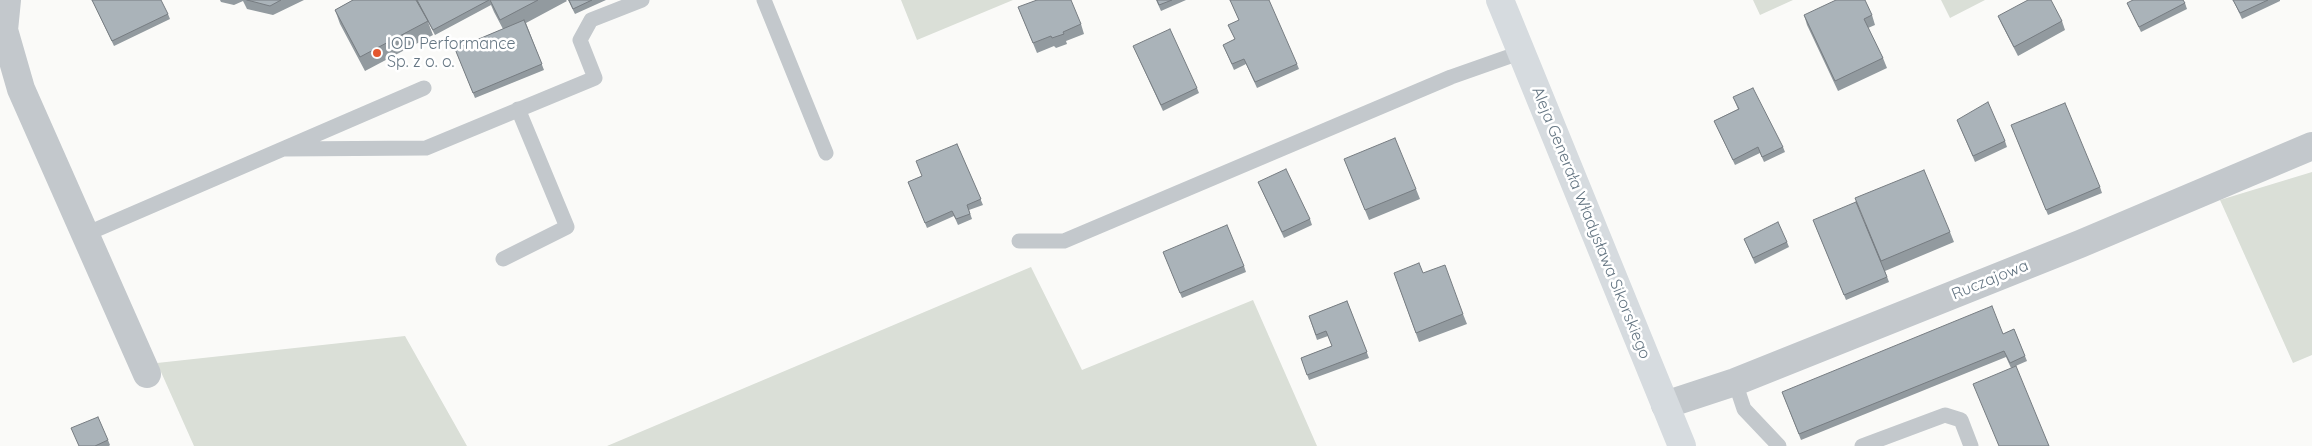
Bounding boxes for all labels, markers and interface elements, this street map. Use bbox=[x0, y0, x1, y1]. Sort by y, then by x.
place label: IOD Performance Sp. z o. o. bbox=[387, 34, 516, 72]
marker: IOD Performance Sp. z o. o. bbox=[371, 47, 383, 59]
street label: Aleja Generała Władysława Sikorskiego bbox=[1527, 84, 1655, 362]
street label: Ruczajowa bbox=[1949, 256, 2031, 304]

